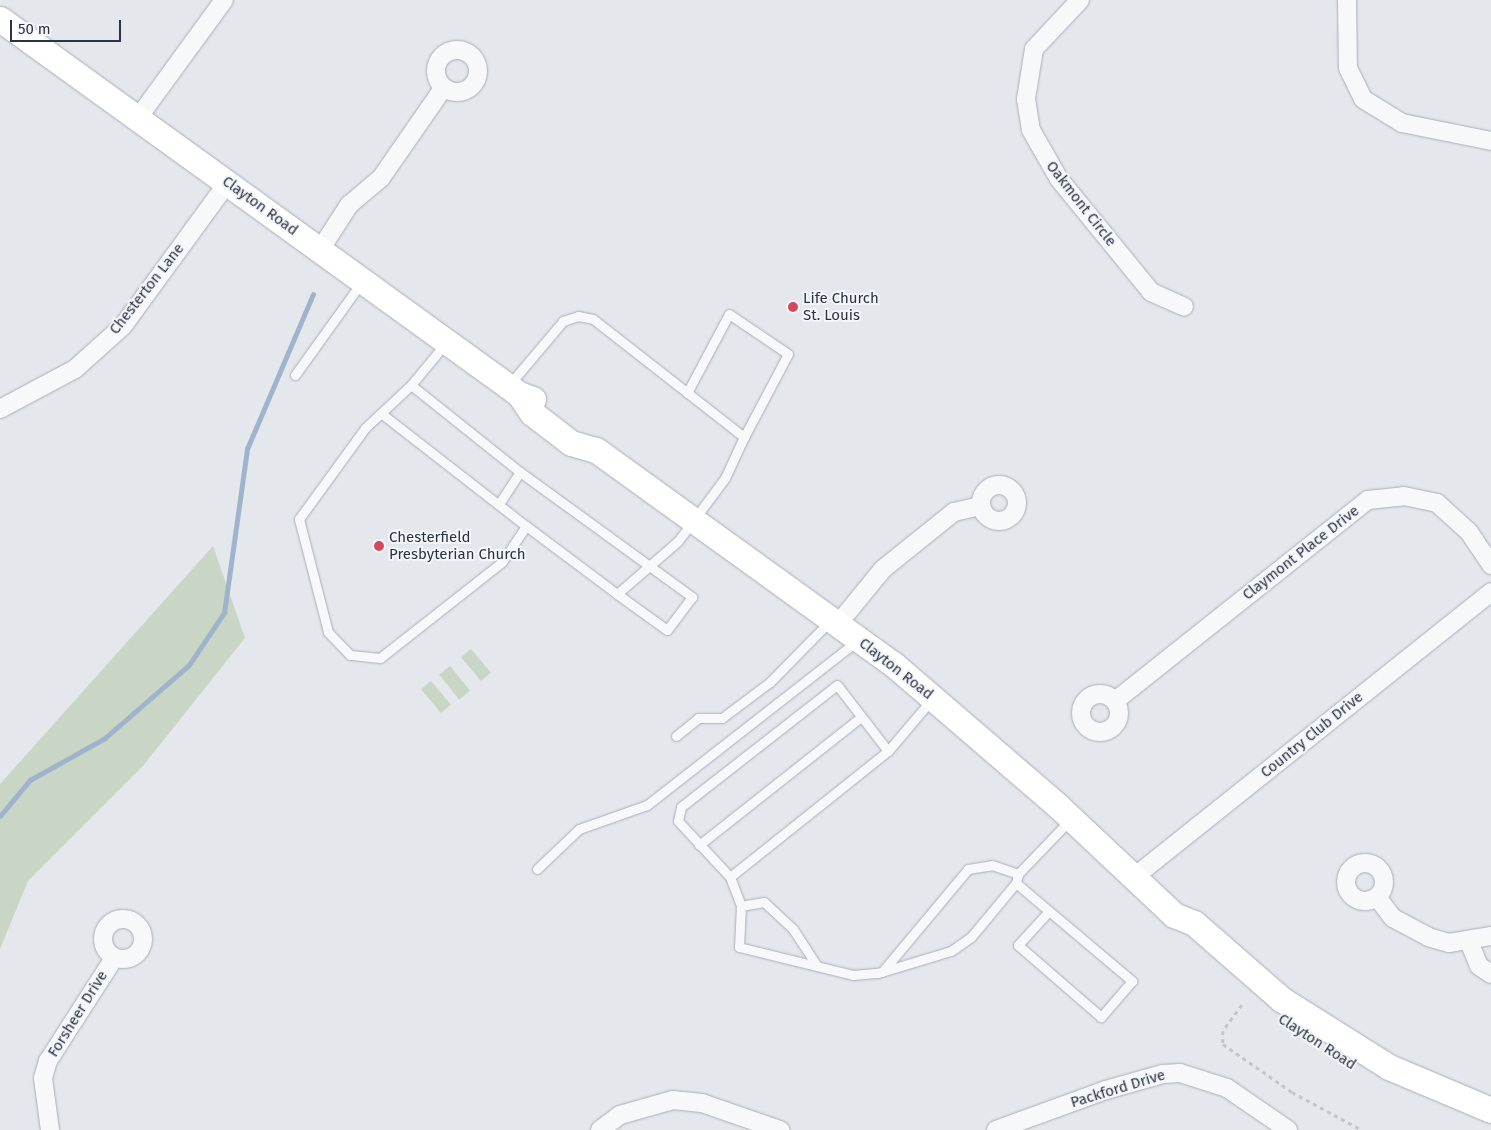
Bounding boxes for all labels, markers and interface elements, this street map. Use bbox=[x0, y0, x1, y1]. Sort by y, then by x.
scale bar bbox=[12, 10, 124, 42]
text: 50 m bbox=[18, 20, 51, 38]
street label: Oakmont Circle bbox=[1042, 158, 1120, 250]
street label: Clayton Road bbox=[219, 173, 301, 239]
street label: Chesterton Lane bbox=[106, 240, 188, 338]
place label: Life Church St. Louis bbox=[803, 289, 879, 324]
marker: Life Church St. Louis bbox=[787, 301, 799, 313]
street label: Claymont Place Drive bbox=[1239, 502, 1363, 604]
place label: Chesterfield Presbyterian Church bbox=[389, 528, 526, 563]
marker: Chesterfield Presbyterian Church bbox=[373, 540, 385, 552]
street label: Clayton Road bbox=[855, 634, 937, 704]
street label: Country Club Drive bbox=[1257, 688, 1367, 782]
street label: Forsheer Drive bbox=[44, 968, 112, 1060]
street label: Clayton Road bbox=[1275, 1010, 1359, 1074]
street label: Packford Drive bbox=[1069, 1066, 1167, 1112]

